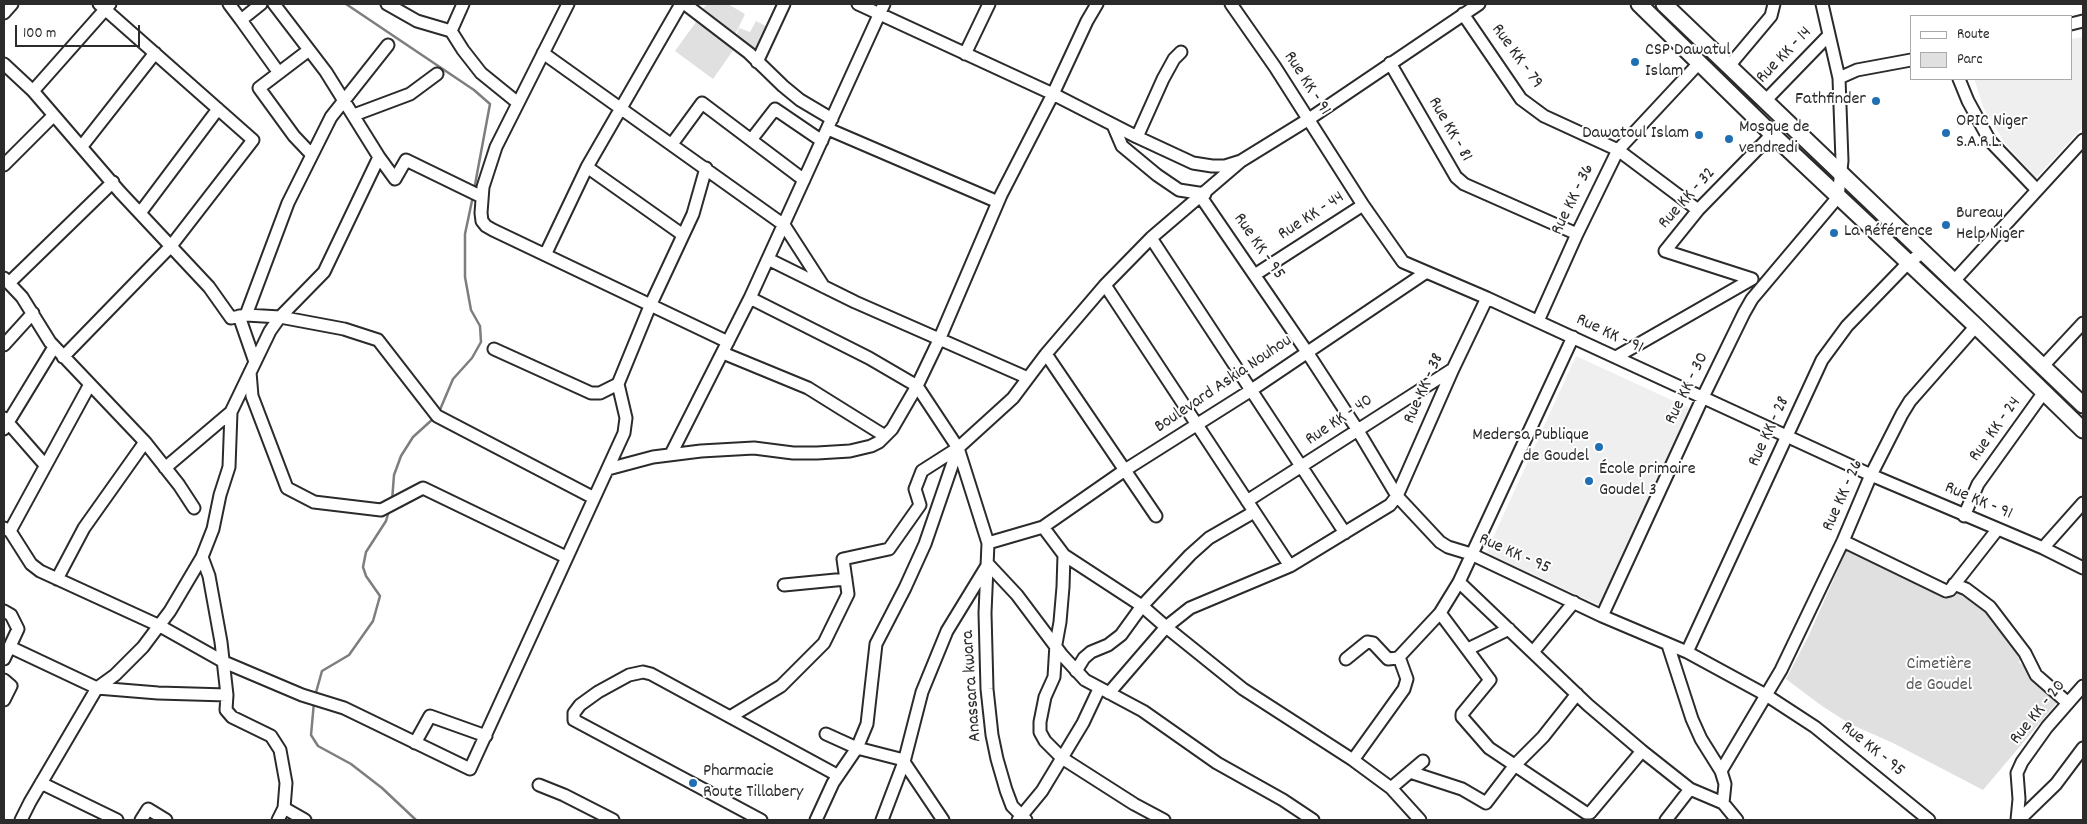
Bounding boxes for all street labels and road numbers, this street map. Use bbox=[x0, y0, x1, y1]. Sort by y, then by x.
street label: Rue KK - 79 bbox=[1485, 20, 1547, 94]
street label: Rue KK - 14 bbox=[1753, 23, 1817, 89]
street label: Rue KK - 91 bbox=[1277, 48, 1335, 120]
street label: Rue KK - 81 bbox=[1422, 94, 1476, 166]
street label: Rue KK - 36 bbox=[1548, 161, 1600, 239]
street label: Rue KK - 32 bbox=[1655, 164, 1721, 234]
street label: Rue KK - 44 bbox=[1275, 188, 1349, 246]
street label: Rue KK - 95 bbox=[1227, 210, 1289, 284]
street label: Rue KK - 91 bbox=[1572, 310, 1646, 360]
street label: Boulevard Askia Nouhou bbox=[1151, 331, 1297, 439]
street label: Rue KK - 30 bbox=[1661, 349, 1715, 429]
street label: Rue KK - 38 bbox=[1400, 350, 1450, 428]
street label: Rue KK - 40 bbox=[1302, 391, 1378, 451]
street label: Rue KK - 24 bbox=[1965, 393, 2027, 467]
street label: Rue KK - 28 bbox=[1744, 394, 1796, 470]
street label: Rue KK - 26 bbox=[1819, 457, 1869, 535]
street label: Rue KK - 91 bbox=[1941, 478, 2015, 526]
street label: Rue KK - 95 bbox=[1475, 530, 1553, 580]
street label: Anassara kwara bbox=[958, 629, 988, 743]
street label: Rue KK - 20 bbox=[2006, 676, 2072, 750]
street label: Rue KK - 95 bbox=[1836, 718, 1908, 782]

